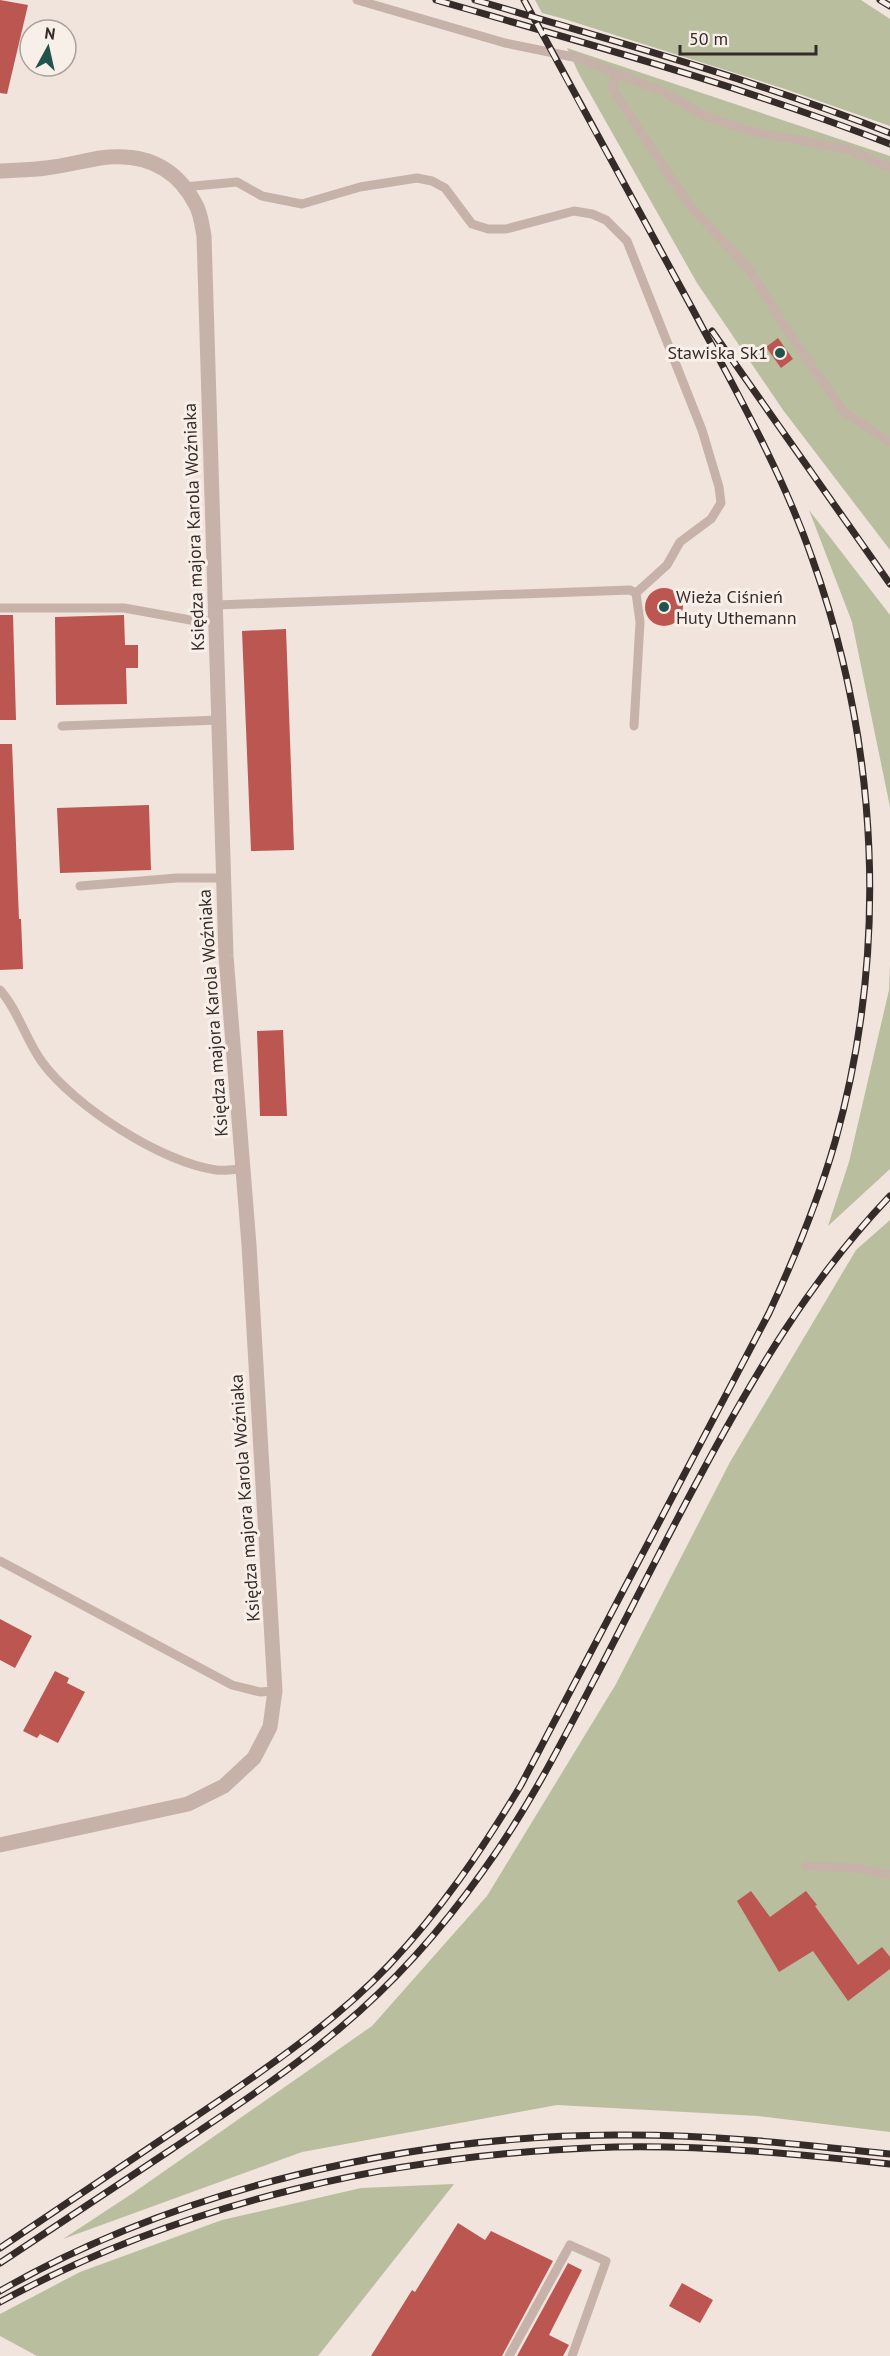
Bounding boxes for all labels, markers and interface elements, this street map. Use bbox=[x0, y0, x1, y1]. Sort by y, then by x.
north arrow bbox=[18, 18, 78, 78]
scale bar bbox=[680, 18, 816, 56]
text: N bbox=[43, 23, 57, 44]
text: 50 m bbox=[689, 27, 728, 50]
place label: Stawiska Sk1 bbox=[667, 341, 768, 364]
marker: Stawiska Sk1 bbox=[773, 346, 787, 360]
street label: Księdza majora Karola Woźniaka bbox=[178, 403, 209, 651]
place label: Wieża Ciśnień Huty Uthemann bbox=[676, 585, 797, 629]
marker: Wieża Ciśnień Huty Uthemann bbox=[657, 600, 671, 614]
street label: Księdza majora Karola Woźniaka bbox=[192, 889, 233, 1137]
street label: Księdza majora Karola Woźniaka bbox=[224, 1374, 265, 1622]

